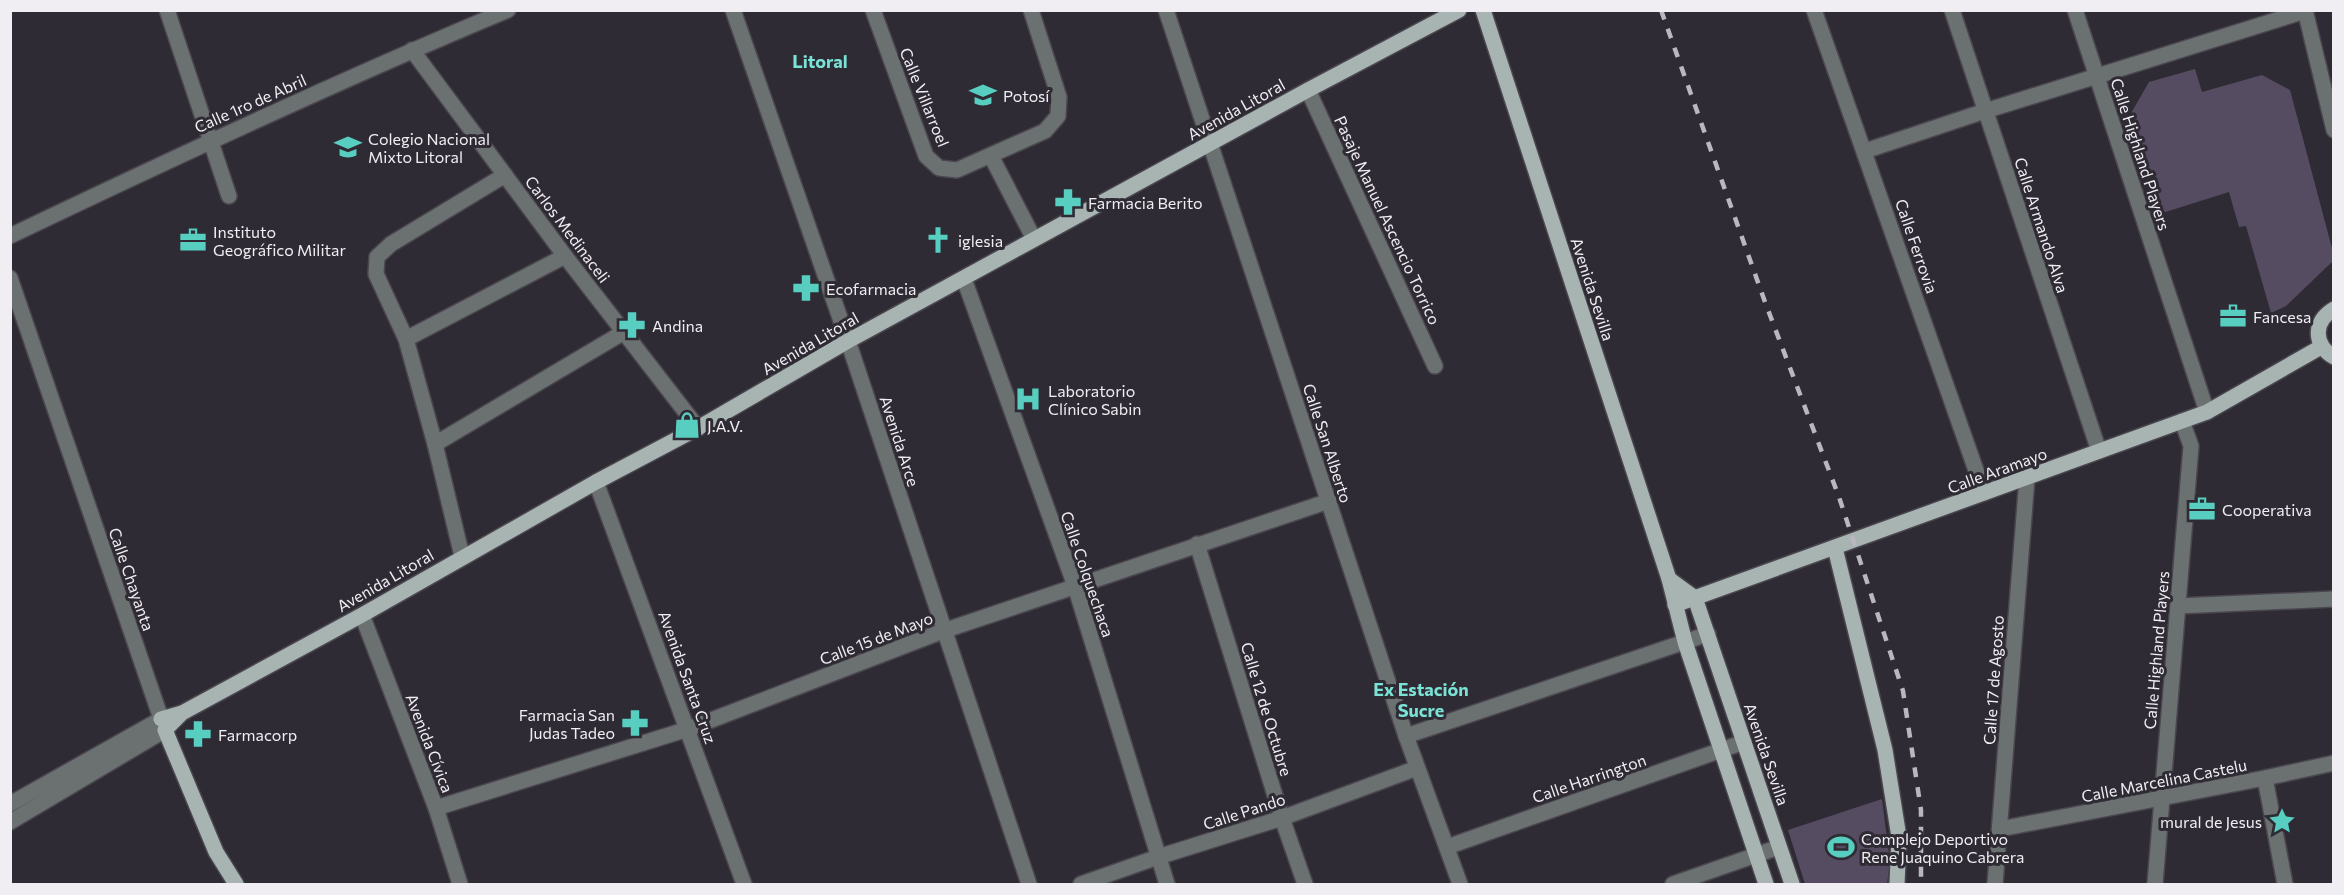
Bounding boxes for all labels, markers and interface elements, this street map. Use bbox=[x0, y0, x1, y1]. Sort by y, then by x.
street label: Calle Villarroel bbox=[897, 45, 953, 149]
district label: Litoral bbox=[792, 50, 848, 72]
street label: Calle 1ro de Abril bbox=[191, 70, 309, 136]
street label: Avenida Litoral bbox=[1184, 74, 1288, 144]
street label: Calle Highland Players bbox=[2107, 75, 2175, 233]
school or university icon: Potosí bbox=[968, 80, 998, 110]
place label: Potosí bbox=[1003, 86, 1050, 105]
street label: Pasaje Manuel Ascencio Torrico bbox=[1331, 113, 1445, 327]
place label: Colegio Nacional Mixto Litoral bbox=[368, 129, 490, 166]
school or university icon: Colegio Nacional Mixto Litoral bbox=[333, 132, 363, 162]
street label: Calle Armando Alva bbox=[2011, 155, 2073, 295]
street label: Carlos Medinaceli bbox=[522, 172, 614, 286]
pharmacy icon: Farmacia Berito bbox=[1053, 187, 1083, 217]
place label: Farmacia Berito bbox=[1088, 193, 1203, 212]
street label: Calle Ferrovia bbox=[1892, 196, 1942, 296]
place label: Instituto Geográfico Militar bbox=[213, 222, 346, 259]
office icon: Instituto Geográfico Militar bbox=[178, 225, 208, 255]
church icon: iglesia bbox=[923, 225, 953, 255]
place label: iglesia bbox=[958, 231, 1003, 250]
street label: Avenida Sevilla bbox=[1567, 235, 1619, 343]
pharmacy icon: Ecofarmacia bbox=[791, 273, 821, 303]
place label: Ecofarmacia bbox=[826, 279, 917, 298]
office icon: Fancesa bbox=[2218, 301, 2248, 331]
place label: Fancesa bbox=[2253, 307, 2311, 326]
street label: Avenida Litoral bbox=[758, 308, 862, 378]
pharmacy icon: Andina bbox=[617, 310, 647, 340]
place label: Andina bbox=[652, 316, 703, 335]
place label: Laboratorio Clínico Sabin bbox=[1048, 381, 1141, 418]
street label: Calle San Alberto bbox=[1300, 381, 1356, 505]
hospital icon: Laboratorio Clínico Sabin bbox=[1013, 384, 1043, 414]
street label: Avenida Arce bbox=[876, 393, 924, 489]
shop icon: J.A.V. bbox=[672, 410, 702, 440]
place label: J.A.V. bbox=[707, 416, 743, 435]
street label: Calle Aramayo bbox=[1945, 443, 2049, 497]
office icon: Cooperativa bbox=[2187, 494, 2217, 524]
place label: Cooperativa bbox=[2222, 500, 2312, 519]
street label: Calle Colquechaca bbox=[1058, 509, 1118, 639]
street label: Calle Chayanta bbox=[105, 525, 159, 633]
street label: Avenida Litoral bbox=[333, 545, 437, 615]
street label: Calle Highland Players bbox=[2140, 570, 2172, 730]
street label: Avenida Santa Cruz bbox=[655, 608, 721, 746]
street label: Calle 15 de Mayo bbox=[817, 608, 935, 668]
street label: Calle 17 de Agosto bbox=[1979, 615, 2007, 745]
street label: Calle 12 de Octubre bbox=[1238, 640, 1296, 778]
district label: Ex Estación Sucre bbox=[1373, 678, 1469, 721]
street label: Avenida Cívica bbox=[402, 691, 458, 795]
street label: Avenida Sevilla bbox=[1741, 700, 1793, 808]
place label: Farmacia San Judas Tadeo bbox=[519, 705, 615, 742]
pharmacy icon: Farmacia San Judas Tadeo bbox=[620, 708, 650, 738]
pharmacy icon: Farmacorp bbox=[183, 719, 213, 749]
place label: Farmacorp bbox=[218, 725, 297, 744]
street label: Calle Harrington bbox=[1530, 750, 1648, 806]
street label: Calle Marcelina Castelu bbox=[2080, 755, 2248, 805]
street label: Calle Pando bbox=[1200, 789, 1288, 833]
place icon: mural de Jesus bbox=[2267, 806, 2297, 836]
place label: mural de Jesus bbox=[2160, 812, 2262, 831]
place label: Complejo Deportivo Rene Juaquino Cabrera bbox=[1861, 829, 2024, 866]
sports icon: Complejo Deportivo Rene Juaquino Cabrera bbox=[1826, 832, 1856, 862]

